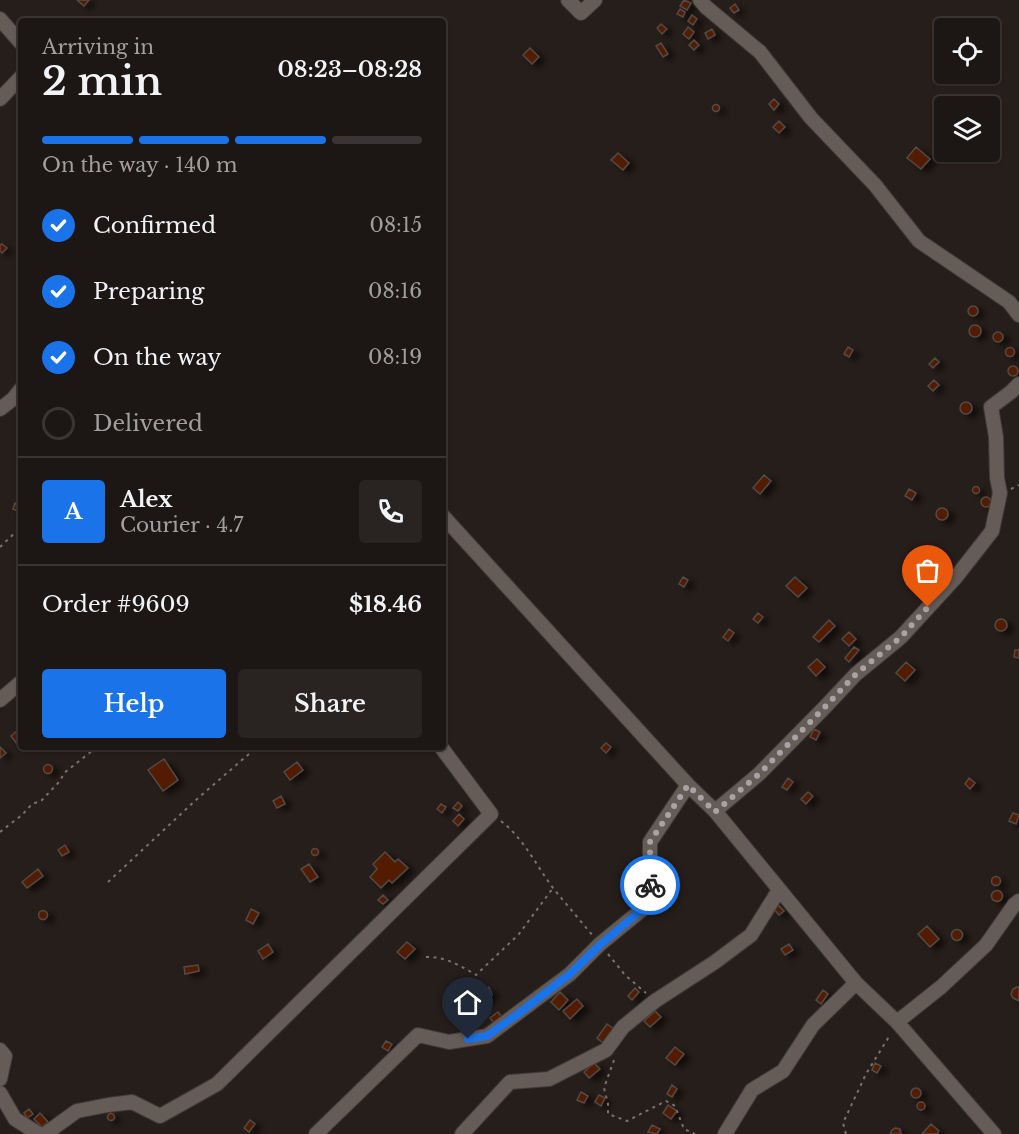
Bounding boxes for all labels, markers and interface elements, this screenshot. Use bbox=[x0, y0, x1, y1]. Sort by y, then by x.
map controls bbox=[934, 18, 1000, 162]
button: locate bbox=[934, 18, 1000, 84]
text: Arriving in bbox=[42, 35, 154, 59]
text: 08:23–08:28 bbox=[278, 56, 422, 83]
text: 2 min bbox=[42, 57, 162, 106]
button: layers bbox=[934, 96, 1000, 162]
text: On the way · 140 m bbox=[42, 153, 237, 177]
icon: check bbox=[42, 209, 75, 242]
text: Confirmed bbox=[93, 212, 216, 239]
text: 08:15 bbox=[370, 213, 422, 237]
icon: check bbox=[42, 275, 75, 308]
text: Preparing bbox=[93, 278, 204, 305]
text: 08:16 bbox=[368, 279, 422, 303]
icon: check bbox=[42, 341, 75, 374]
text: On the way bbox=[93, 344, 221, 371]
text: 08:19 bbox=[368, 345, 422, 369]
text: Delivered bbox=[93, 410, 203, 437]
button: phone bbox=[359, 480, 422, 543]
text: Alex bbox=[120, 486, 173, 513]
text: A bbox=[65, 498, 82, 525]
text: Courier · 4.7 bbox=[120, 513, 243, 537]
pin bbox=[902, 545, 953, 607]
icon: bag bbox=[911, 554, 944, 587]
text: Order #9609 bbox=[42, 591, 190, 618]
text: $18.46 bbox=[349, 591, 422, 618]
button: Help bbox=[42, 669, 226, 738]
button: Share bbox=[238, 669, 422, 738]
courier bbox=[620, 855, 680, 915]
icon: bike bbox=[634, 869, 667, 902]
pin bbox=[442, 977, 493, 1039]
icon: home bbox=[451, 986, 484, 1019]

